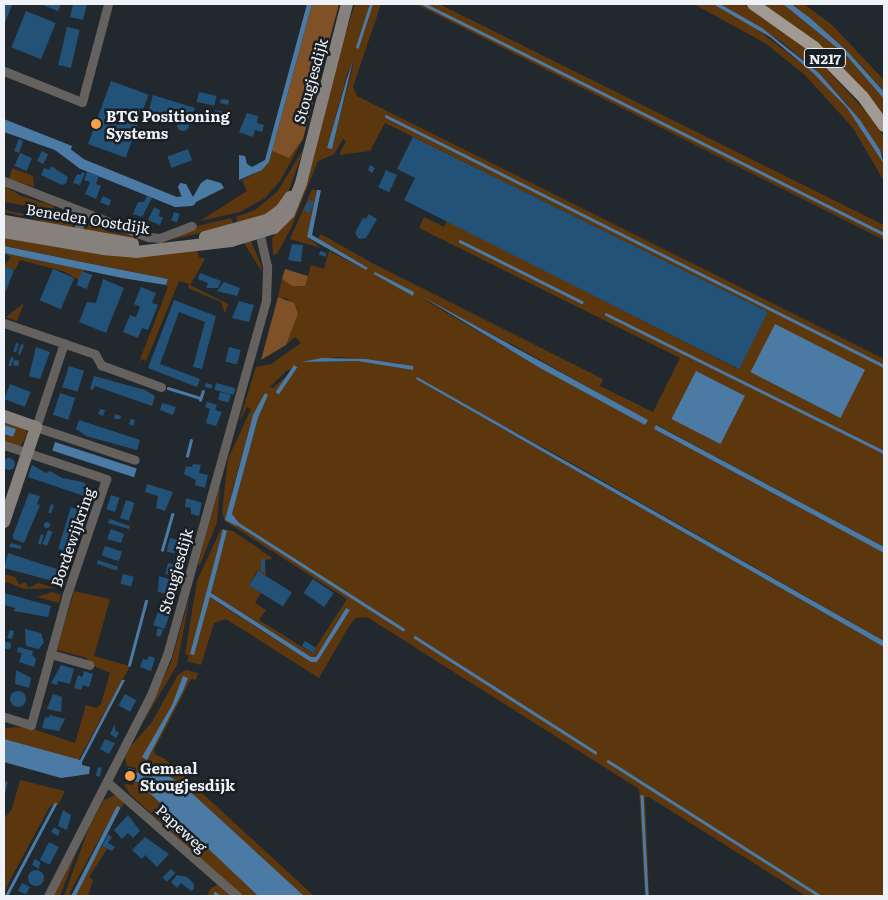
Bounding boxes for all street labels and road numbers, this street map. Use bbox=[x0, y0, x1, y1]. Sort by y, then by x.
street label: Stougjesdijk bbox=[289, 36, 331, 126]
road number: N217 bbox=[804, 46, 846, 70]
street label: Beneden Oostdijk bbox=[25, 199, 151, 237]
street label: Bordewijkring bbox=[47, 485, 97, 589]
street label: Stougjesdijk bbox=[154, 526, 196, 616]
street label: Papeweg bbox=[153, 800, 211, 856]

